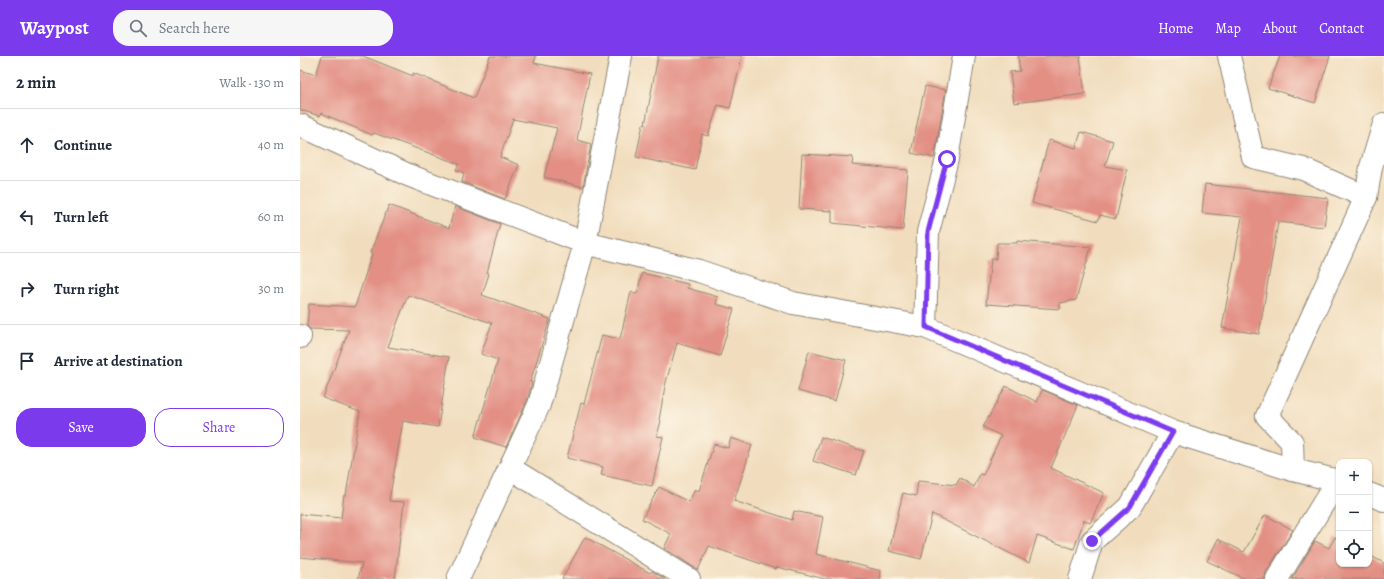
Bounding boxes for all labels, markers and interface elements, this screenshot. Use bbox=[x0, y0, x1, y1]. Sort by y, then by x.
search box bbox=[113, 10, 393, 46]
text: Waypost bbox=[20, 15, 89, 41]
icon: search bbox=[127, 17, 149, 39]
text: Search here bbox=[159, 18, 230, 38]
text: Home bbox=[1158, 19, 1193, 38]
text: Map bbox=[1215, 19, 1241, 38]
text: About bbox=[1263, 19, 1297, 38]
text: Contact bbox=[1319, 19, 1364, 38]
text: 2 min bbox=[16, 71, 56, 94]
text: Walk · 130 m bbox=[219, 74, 284, 91]
icon: ahead bbox=[16, 134, 38, 156]
text: Continue bbox=[54, 135, 112, 155]
text: 40 m bbox=[258, 136, 284, 153]
route start bbox=[938, 150, 956, 168]
icon: left bbox=[16, 206, 38, 228]
text: Turn left bbox=[54, 207, 109, 227]
text: 60 m bbox=[258, 208, 284, 225]
icon: right bbox=[16, 278, 38, 300]
text: Turn right bbox=[54, 279, 119, 299]
text: 30 m bbox=[258, 280, 284, 297]
icon: arrive bbox=[16, 350, 38, 372]
text: Arrive at destination bbox=[54, 351, 183, 371]
button: Save bbox=[16, 408, 146, 447]
button: Share bbox=[154, 408, 284, 447]
map controls bbox=[1336, 459, 1372, 567]
button: + bbox=[1336, 459, 1372, 495]
button: − bbox=[1336, 495, 1372, 531]
button: locate bbox=[1336, 531, 1372, 567]
route end bbox=[1083, 532, 1101, 550]

